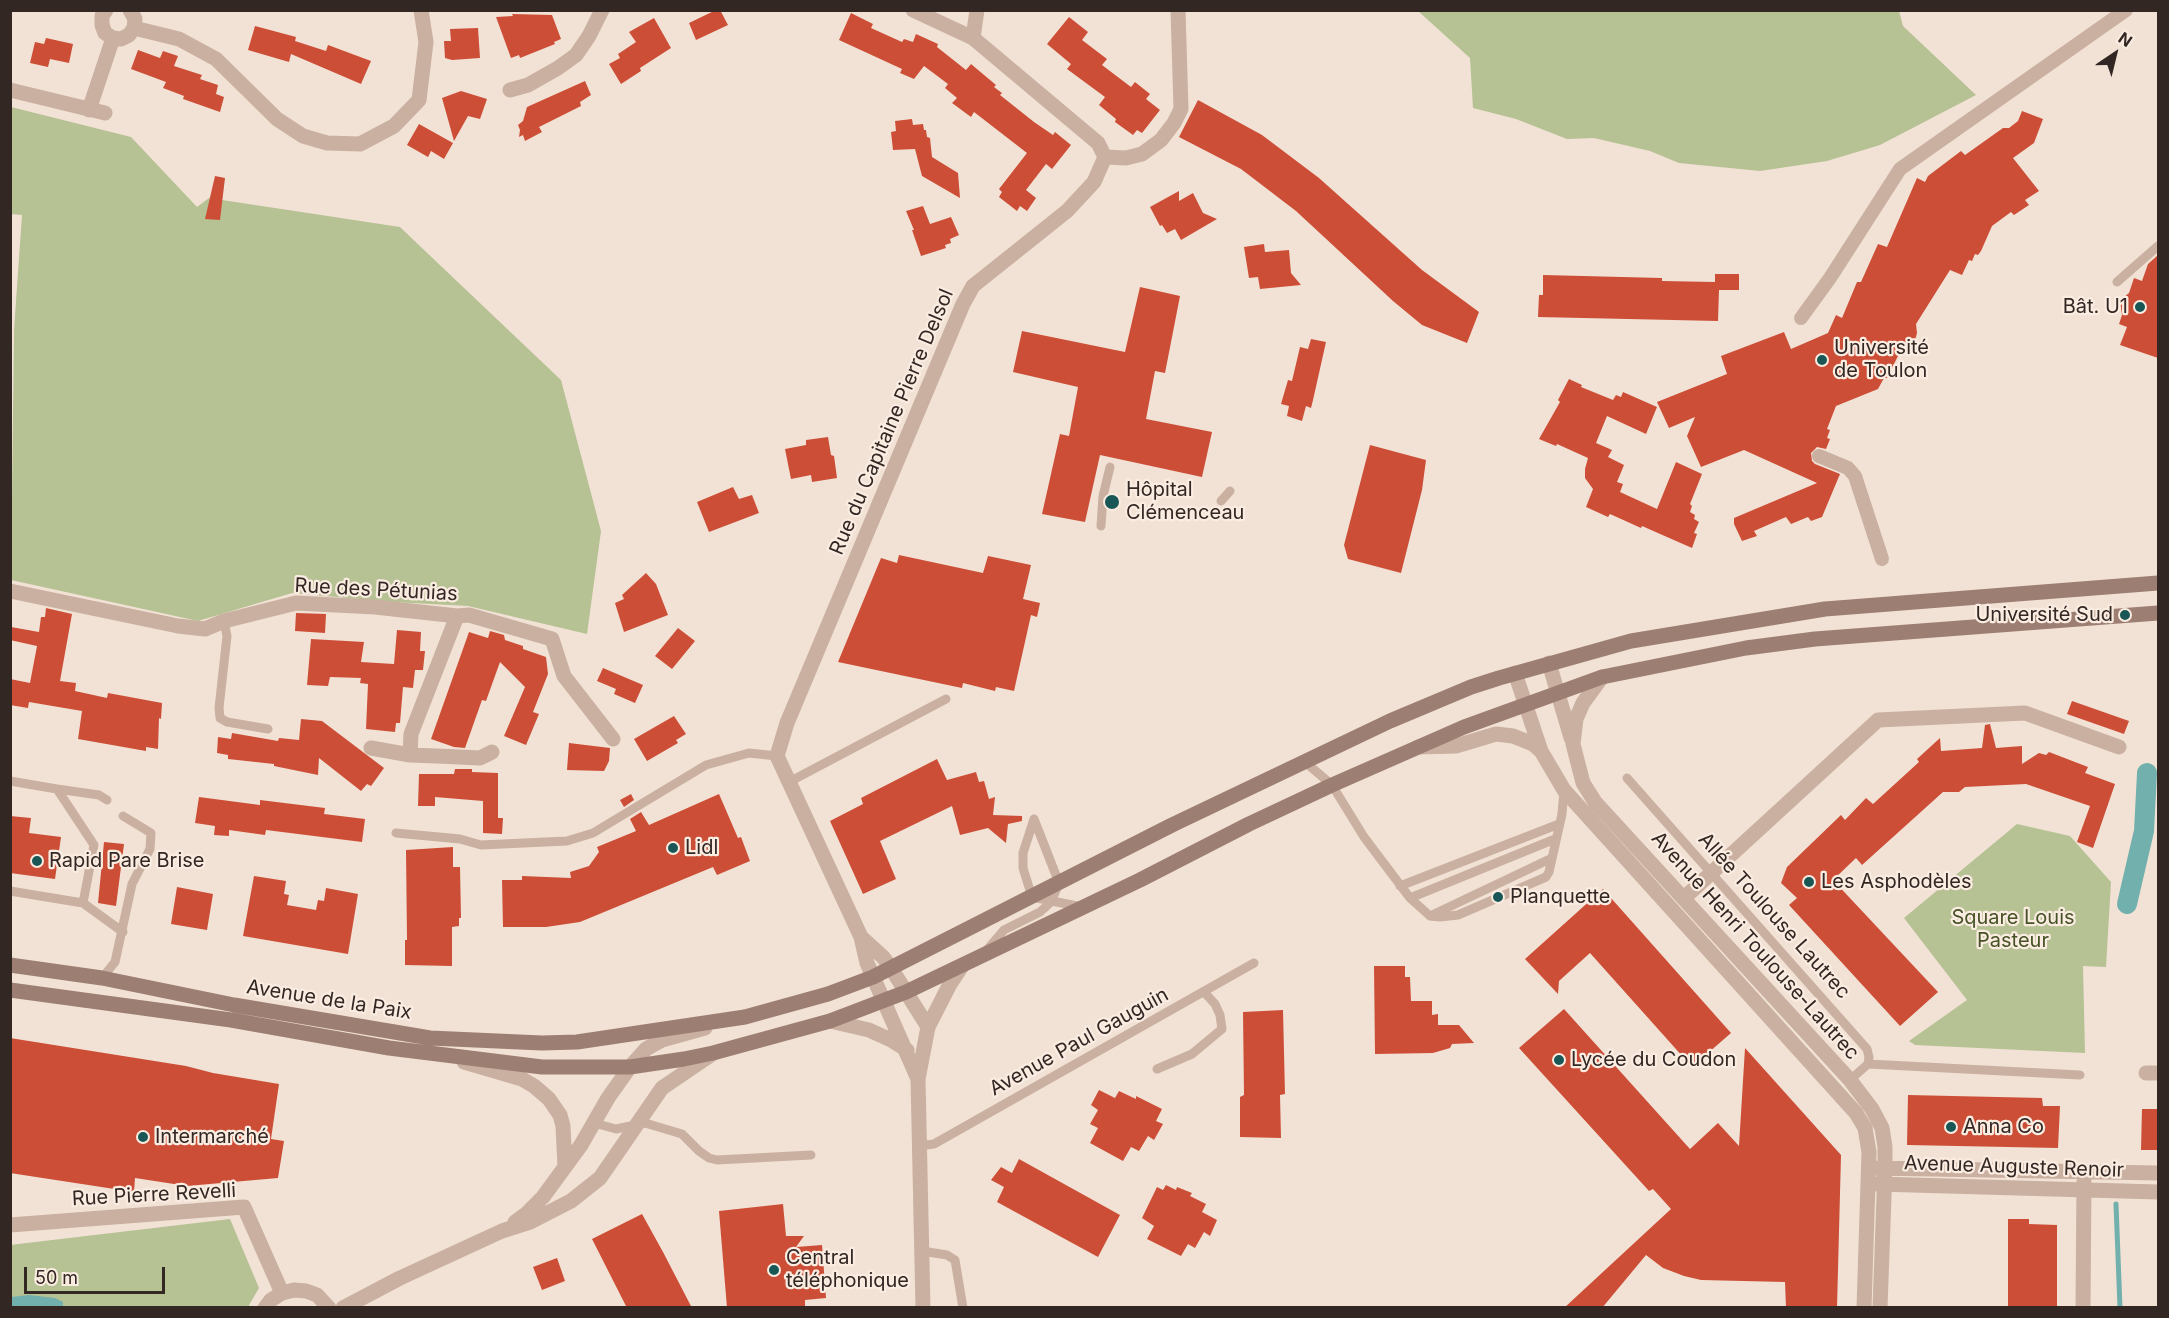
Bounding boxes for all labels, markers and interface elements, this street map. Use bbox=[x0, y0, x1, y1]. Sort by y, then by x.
north arrow bbox=[2085, 24, 2145, 84]
text: N bbox=[2115, 28, 2136, 51]
street label: Rue du Capitaine Pierre Delsol bbox=[825, 286, 959, 558]
place label: Bât. U1 bbox=[2063, 295, 2128, 319]
marker: Bât. U1 bbox=[2133, 300, 2147, 314]
place label: Université de Toulon bbox=[1834, 336, 1929, 383]
marker: Université de Toulon bbox=[1815, 353, 1829, 367]
place label: Hôpital Clémenceau bbox=[1126, 478, 1244, 525]
marker: Hôpital Clémenceau bbox=[1103, 493, 1121, 511]
street label: Rue des Pétunias bbox=[294, 574, 458, 606]
place label: Université Sud bbox=[1975, 603, 2113, 627]
marker: Université Sud bbox=[2118, 608, 2132, 622]
street label: Avenue Henri Toulouse-Lautrec bbox=[1646, 827, 1864, 1065]
street label: Allée Toulouse Lautrec bbox=[1693, 828, 1855, 1004]
place label: Lidl bbox=[685, 836, 718, 860]
marker: Lidl bbox=[666, 841, 680, 855]
place label: Rapid Pare Brise bbox=[49, 849, 204, 873]
marker: Rapid Pare Brise bbox=[30, 854, 44, 868]
place label: Les Asphodèles bbox=[1821, 870, 1972, 894]
marker: Les Asphodèles bbox=[1802, 875, 1816, 889]
place label: Planquette bbox=[1510, 885, 1610, 909]
marker: Planquette bbox=[1491, 890, 1505, 904]
park label: Square Louis Pasteur bbox=[1951, 906, 2075, 953]
street label: Avenue de la Paix bbox=[245, 975, 413, 1025]
street label: Avenue Paul Gauguin bbox=[985, 983, 1173, 1101]
place label: Lycée du Coudon bbox=[1571, 1048, 1736, 1072]
marker: Lycée du Coudon bbox=[1552, 1053, 1566, 1067]
place label: Anna Co bbox=[1963, 1115, 2044, 1139]
marker: Anna Co bbox=[1944, 1120, 1958, 1134]
place label: Intermarché bbox=[155, 1125, 269, 1149]
marker: Intermarché bbox=[136, 1130, 150, 1144]
street label: Avenue Auguste Renoir bbox=[1904, 1151, 2124, 1183]
street label: Rue Pierre Revelli bbox=[71, 1179, 237, 1211]
place label: Central téléphonique bbox=[786, 1246, 909, 1293]
scale bar bbox=[27, 1255, 168, 1293]
marker: Central téléphonique bbox=[767, 1263, 781, 1277]
text: 50 m bbox=[35, 1267, 78, 1288]

